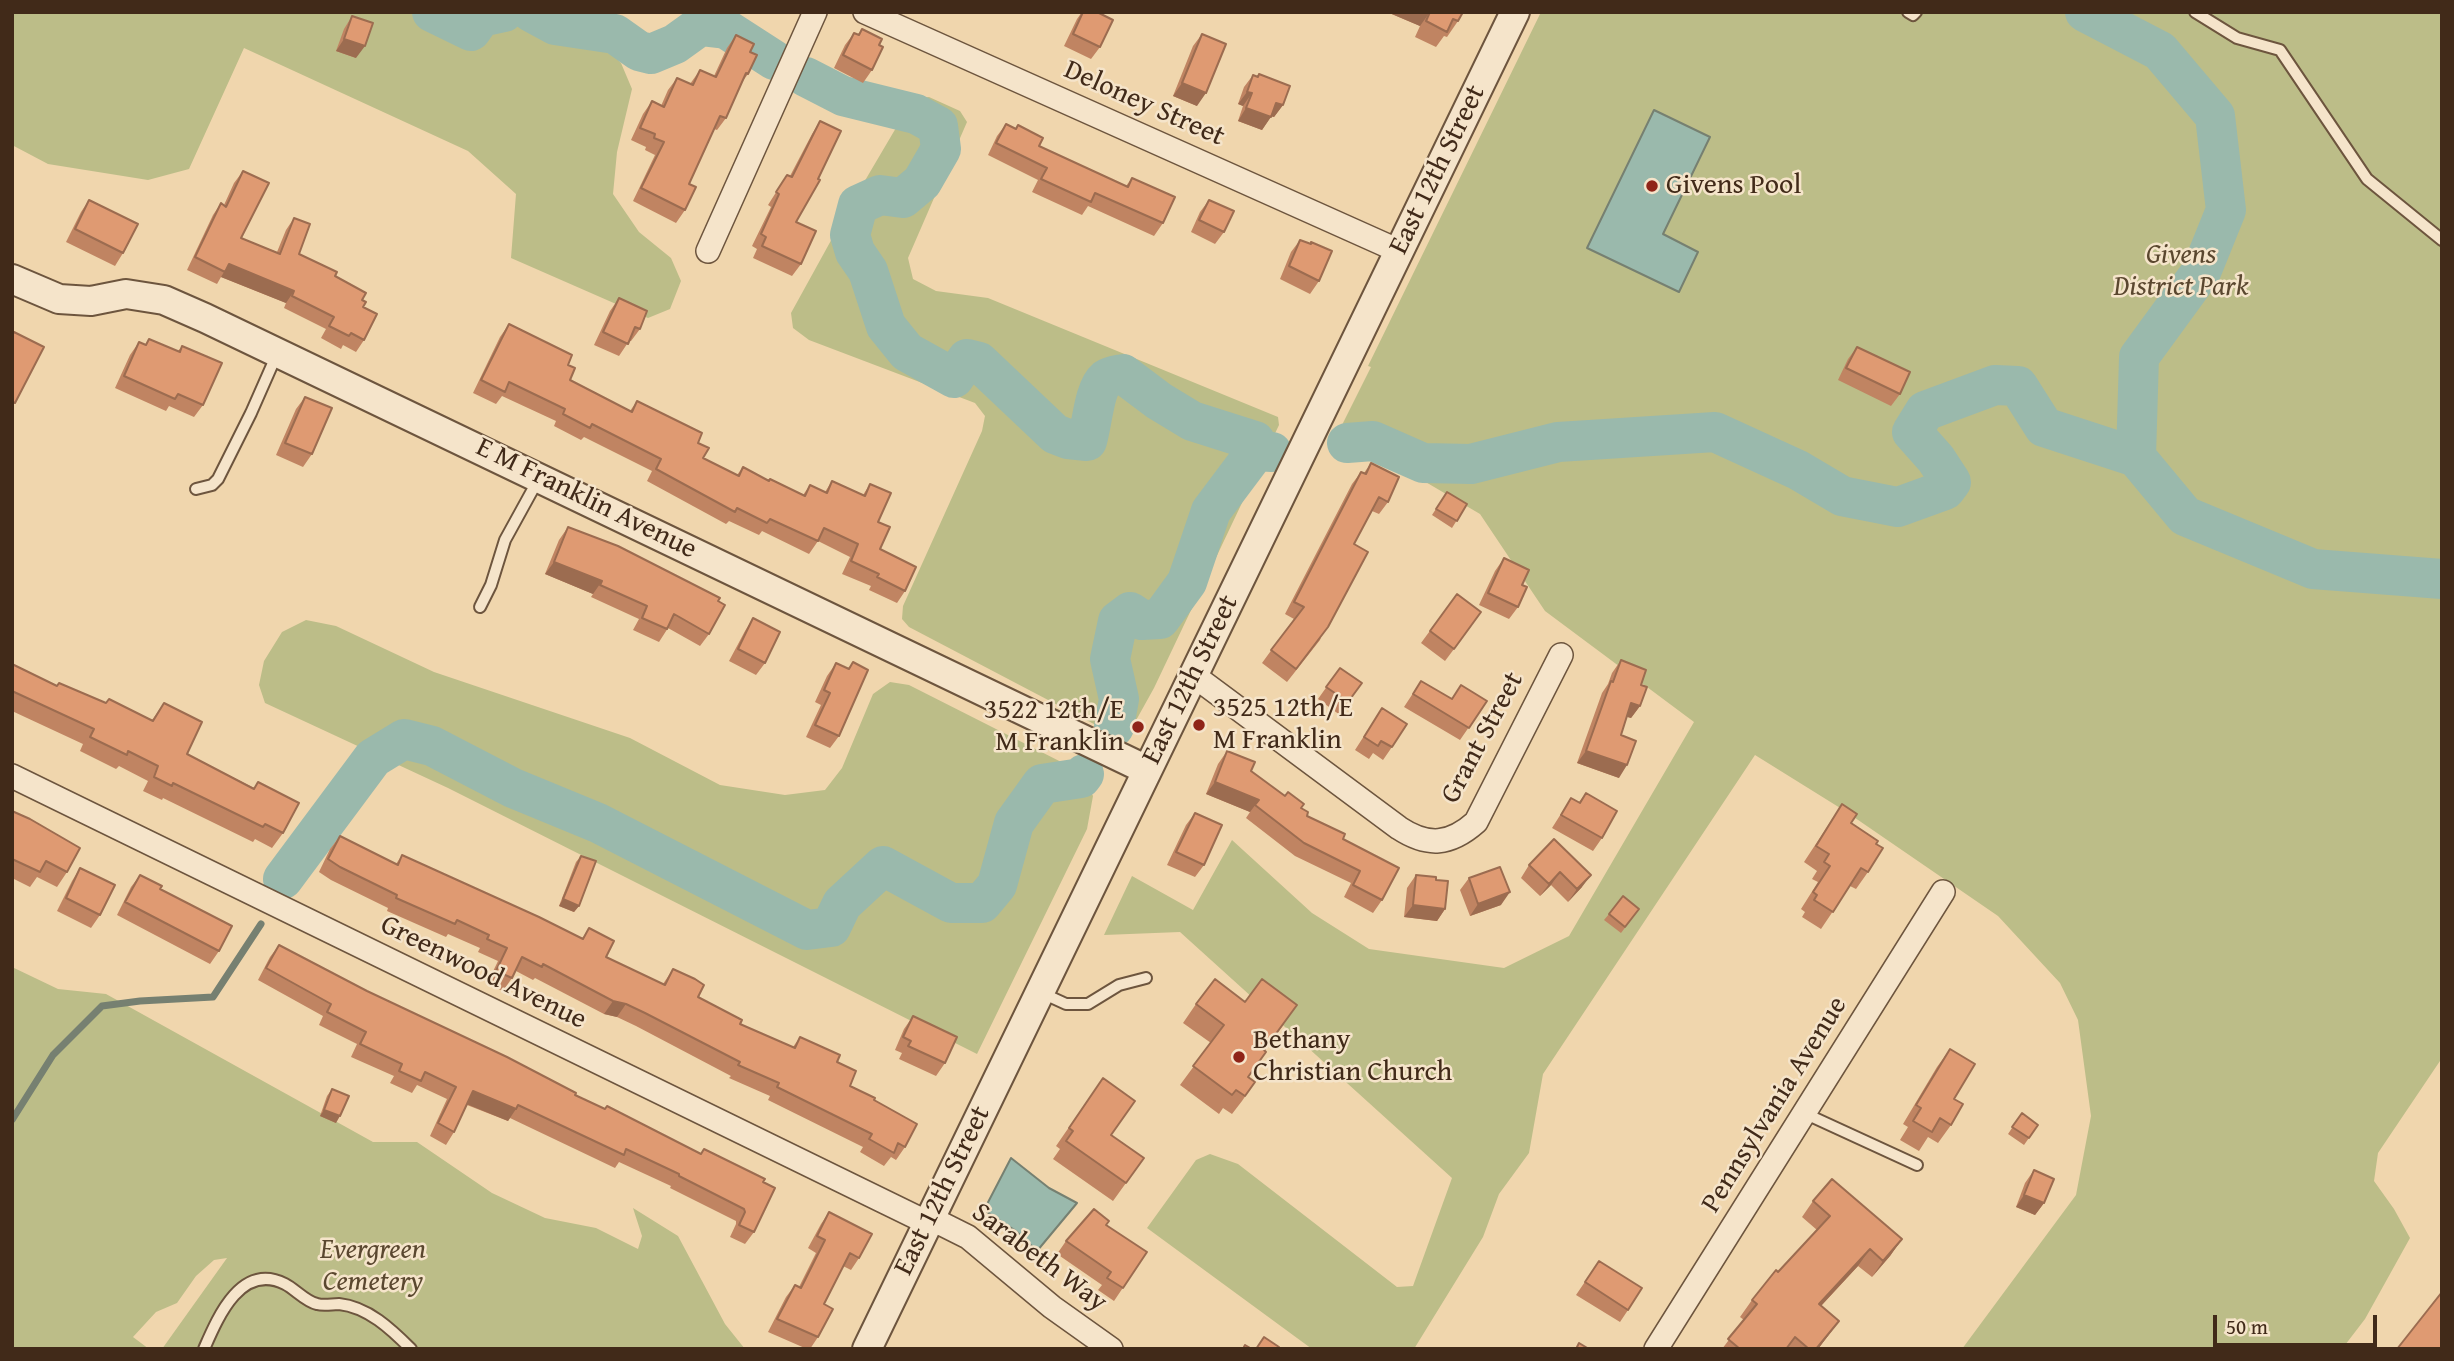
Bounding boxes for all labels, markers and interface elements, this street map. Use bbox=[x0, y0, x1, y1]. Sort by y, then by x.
street label: Deloney Street bbox=[1059, 54, 1229, 154]
street label: East 12th Street bbox=[1383, 80, 1493, 260]
place label: Givens Pool bbox=[1666, 169, 1801, 203]
marker: Givens Pool bbox=[1644, 178, 1660, 194]
park label: Givens District Park bbox=[2114, 239, 2248, 305]
street label: E M Franklin Avenue bbox=[470, 431, 702, 567]
street label: East 12th Street bbox=[1136, 590, 1246, 770]
street label: Grant Street bbox=[1434, 667, 1532, 809]
place label: 3525 12th/E M Franklin bbox=[1213, 692, 1353, 758]
place label: 3522 12th/E M Franklin bbox=[984, 694, 1124, 760]
marker: 3525 12th/E M Franklin bbox=[1191, 717, 1207, 733]
marker: 3522 12th/E M Franklin bbox=[1130, 719, 1146, 735]
street label: Greenwood Avenue bbox=[375, 909, 591, 1037]
street label: Pennsylvania Avenue bbox=[1695, 991, 1855, 1219]
place label: Bethany Christian Church bbox=[1253, 1024, 1452, 1090]
marker: Bethany Christian Church bbox=[1231, 1049, 1247, 1065]
street label: East 12th Street bbox=[888, 1101, 998, 1281]
street label: Sarabeth Way bbox=[965, 1196, 1113, 1320]
park label: Evergreen Cemetery bbox=[320, 1234, 426, 1300]
scale bar bbox=[2216, 1302, 2380, 1346]
text: 50 m bbox=[2226, 1311, 2268, 1342]

